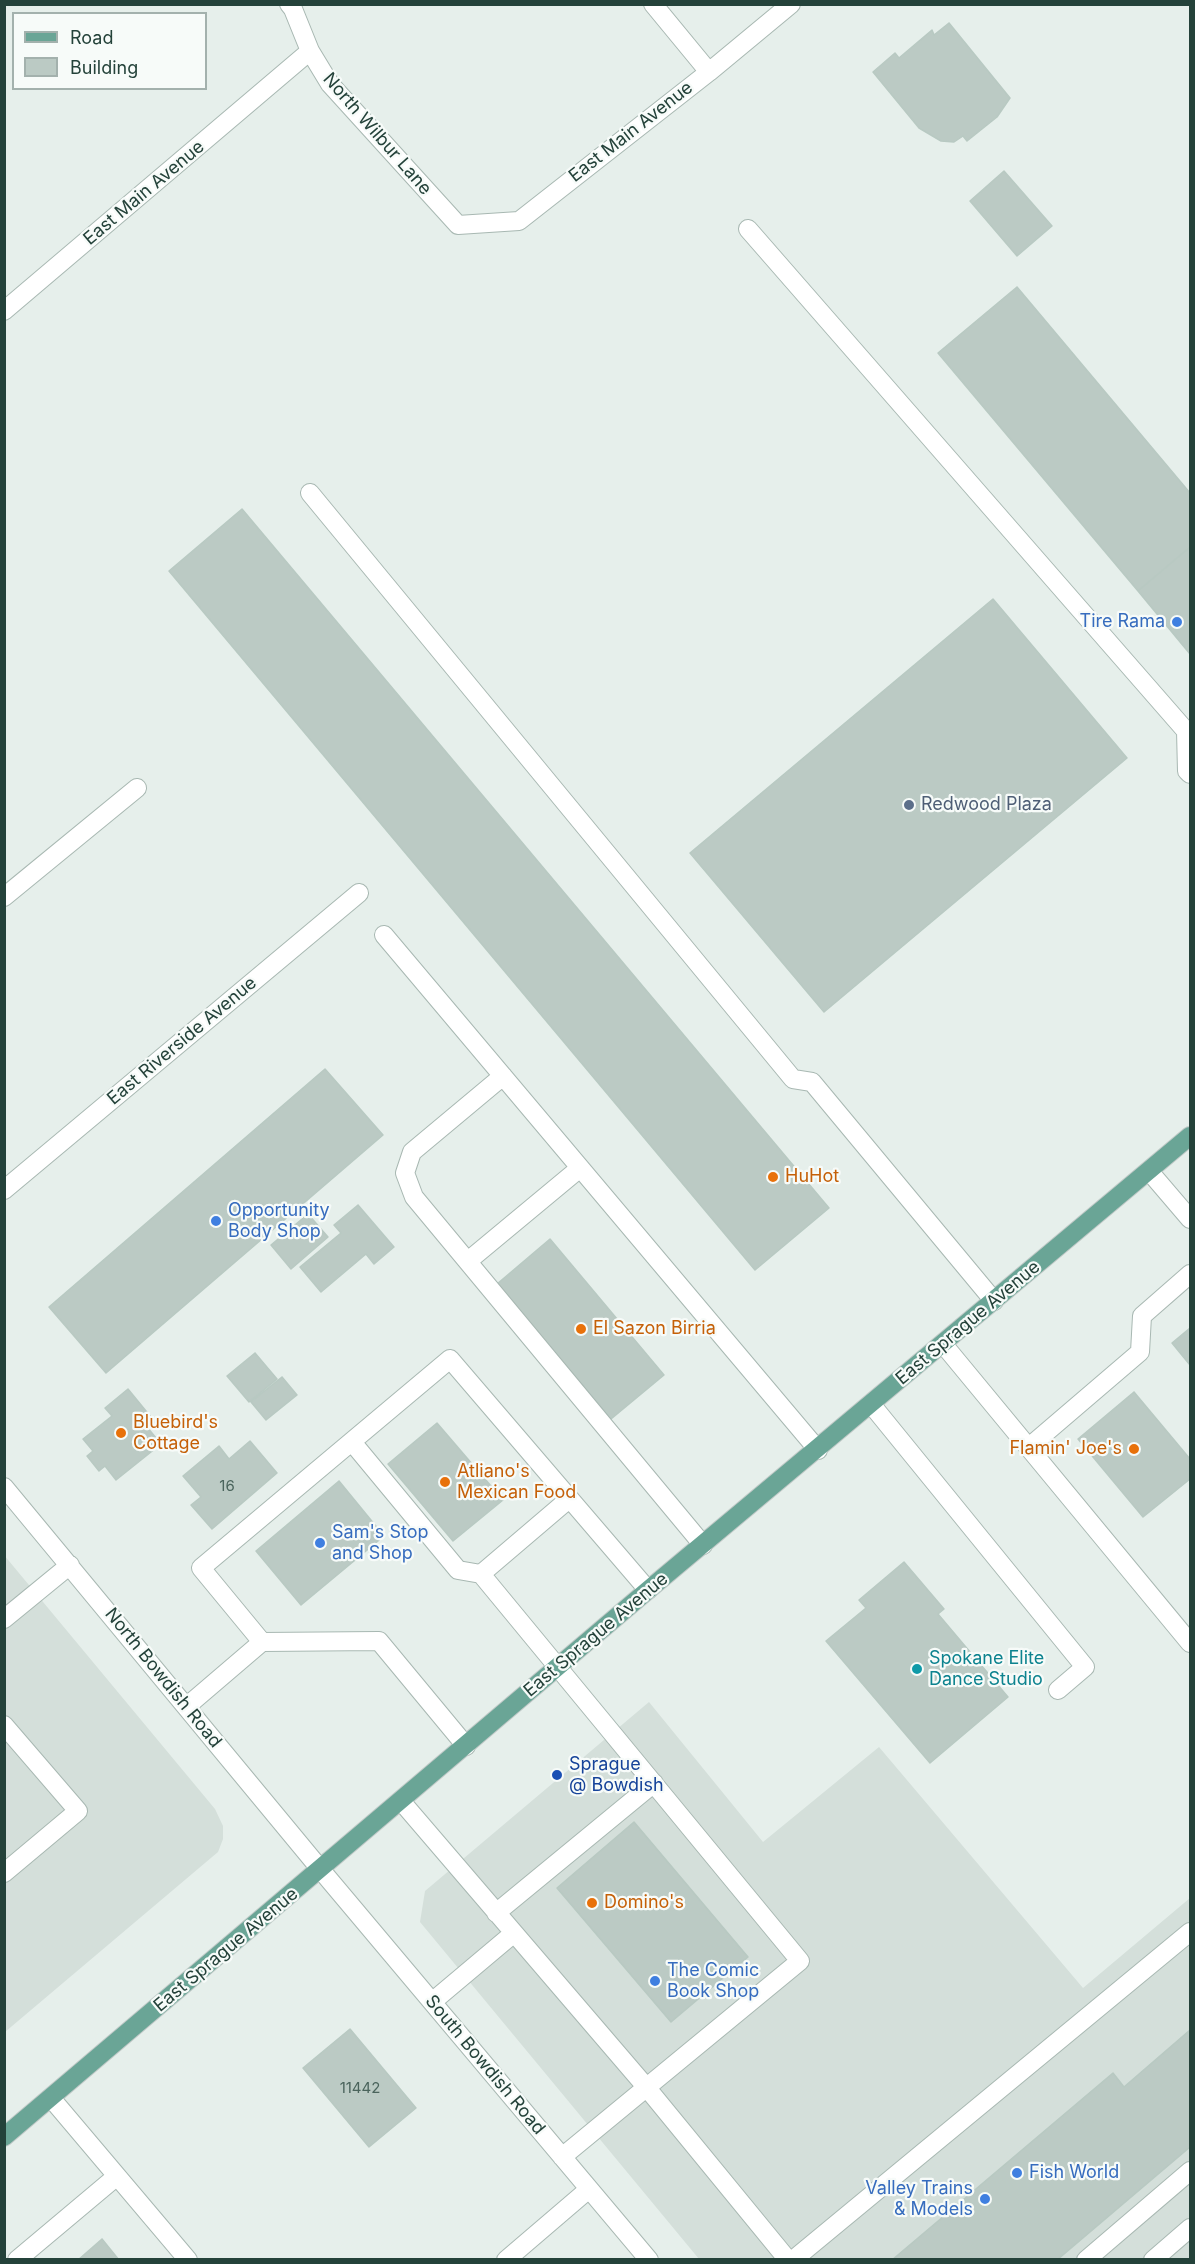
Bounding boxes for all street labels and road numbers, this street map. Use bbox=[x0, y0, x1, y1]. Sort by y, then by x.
street label: North Wilbur Lane bbox=[318, 69, 436, 199]
street label: East Main Avenue bbox=[565, 77, 697, 187]
street label: East Main Avenue bbox=[79, 136, 209, 250]
street label: East Riverside Avenue bbox=[103, 972, 261, 1110]
street label: East Sprague Avenue bbox=[892, 1256, 1044, 1390]
street label: East Sprague Avenue bbox=[520, 1568, 672, 1702]
street label: North Bowdish Road bbox=[100, 1604, 226, 1752]
street label: East Sprague Avenue bbox=[150, 1883, 302, 2017]
street label: South Bowdish Road bbox=[420, 1991, 550, 2139]

